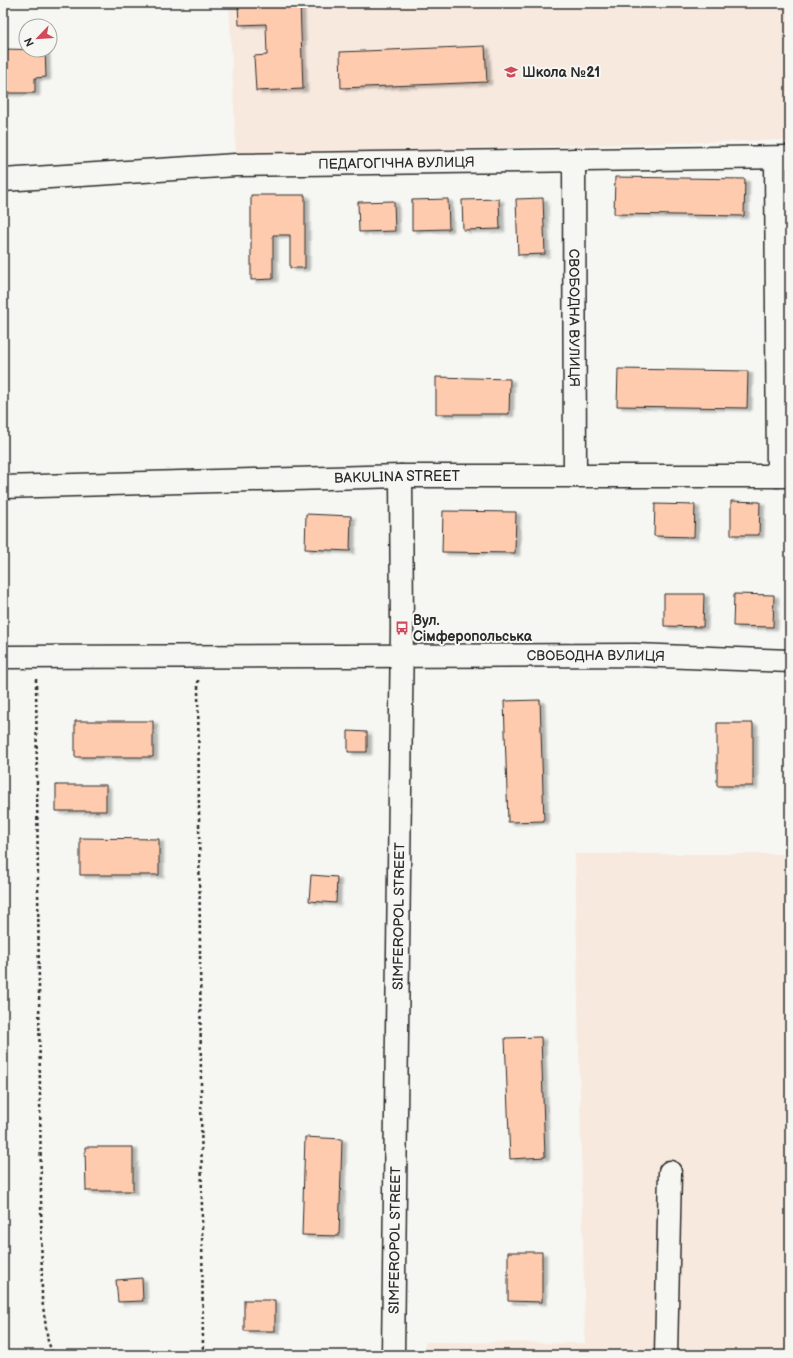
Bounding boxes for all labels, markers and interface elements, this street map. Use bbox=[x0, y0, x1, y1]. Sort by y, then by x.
north arrow bbox=[18, 18, 58, 58]
text: N bbox=[22, 36, 37, 49]
school or university icon: Школа №21 bbox=[503, 64, 519, 80]
place label: Школа №21 bbox=[522, 64, 600, 81]
street label: ПЕДАГОГІЧНА ВУЛИЦЯ bbox=[318, 154, 475, 173]
street label: СВОБОДНА ВУЛИЦЯ bbox=[565, 249, 583, 387]
street label: BAKULINA STREET bbox=[334, 468, 460, 487]
place label: Вул. Сімферопольська bbox=[413, 612, 533, 645]
bus stop icon: Вул. Сімферопольська bbox=[394, 620, 410, 636]
street label: СВОБОДНА ВУЛИЦЯ bbox=[527, 647, 665, 665]
street label: SIMFEROPOL STREET bbox=[390, 842, 408, 990]
street label: SIMFEROPOL STREET bbox=[386, 1165, 404, 1314]

